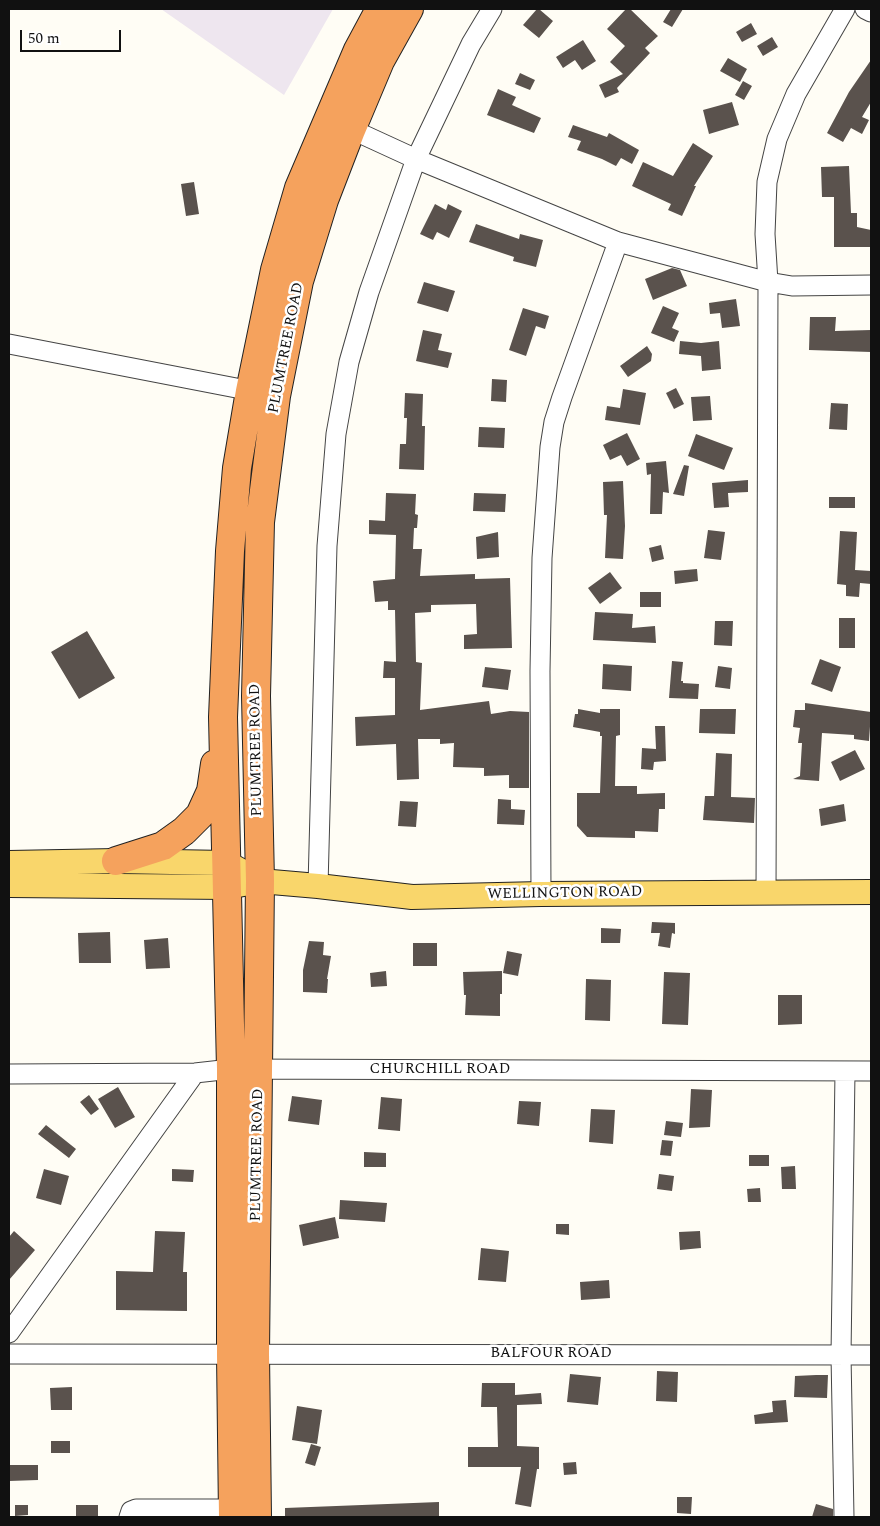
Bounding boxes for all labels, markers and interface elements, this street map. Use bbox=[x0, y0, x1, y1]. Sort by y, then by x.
scale bar bbox=[22, 20, 124, 52]
text: 50 m bbox=[28, 27, 60, 50]
street label: PLUMTREE ROAD bbox=[265, 281, 309, 415]
street label: PLUMTREE ROAD bbox=[247, 683, 267, 817]
street label: WELLINGTON ROAD bbox=[487, 884, 643, 904]
street label: CHURCHILL ROAD bbox=[370, 1061, 510, 1079]
street label: PLUMTREE ROAD bbox=[248, 1088, 268, 1222]
street label: BALFOUR ROAD bbox=[490, 1345, 612, 1363]

